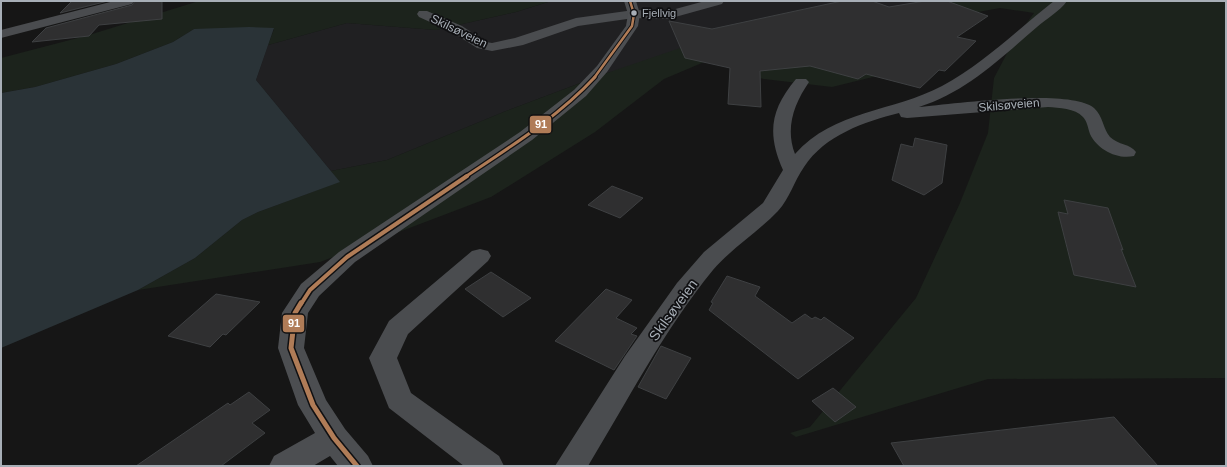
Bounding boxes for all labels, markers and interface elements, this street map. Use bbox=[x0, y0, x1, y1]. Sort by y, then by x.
place label: Fjellvig bbox=[642, 7, 676, 19]
marker: Fjellvig bbox=[629, 8, 639, 18]
street label: Skilsøveien bbox=[428, 11, 490, 51]
street label: Skilsøveien bbox=[978, 95, 1040, 115]
line badge: 91 bbox=[529, 115, 552, 134]
text: 91 bbox=[535, 118, 547, 130]
street label: Skilsøveien bbox=[645, 276, 701, 344]
line badge: 91 bbox=[282, 314, 305, 333]
text: 91 bbox=[288, 317, 300, 329]

